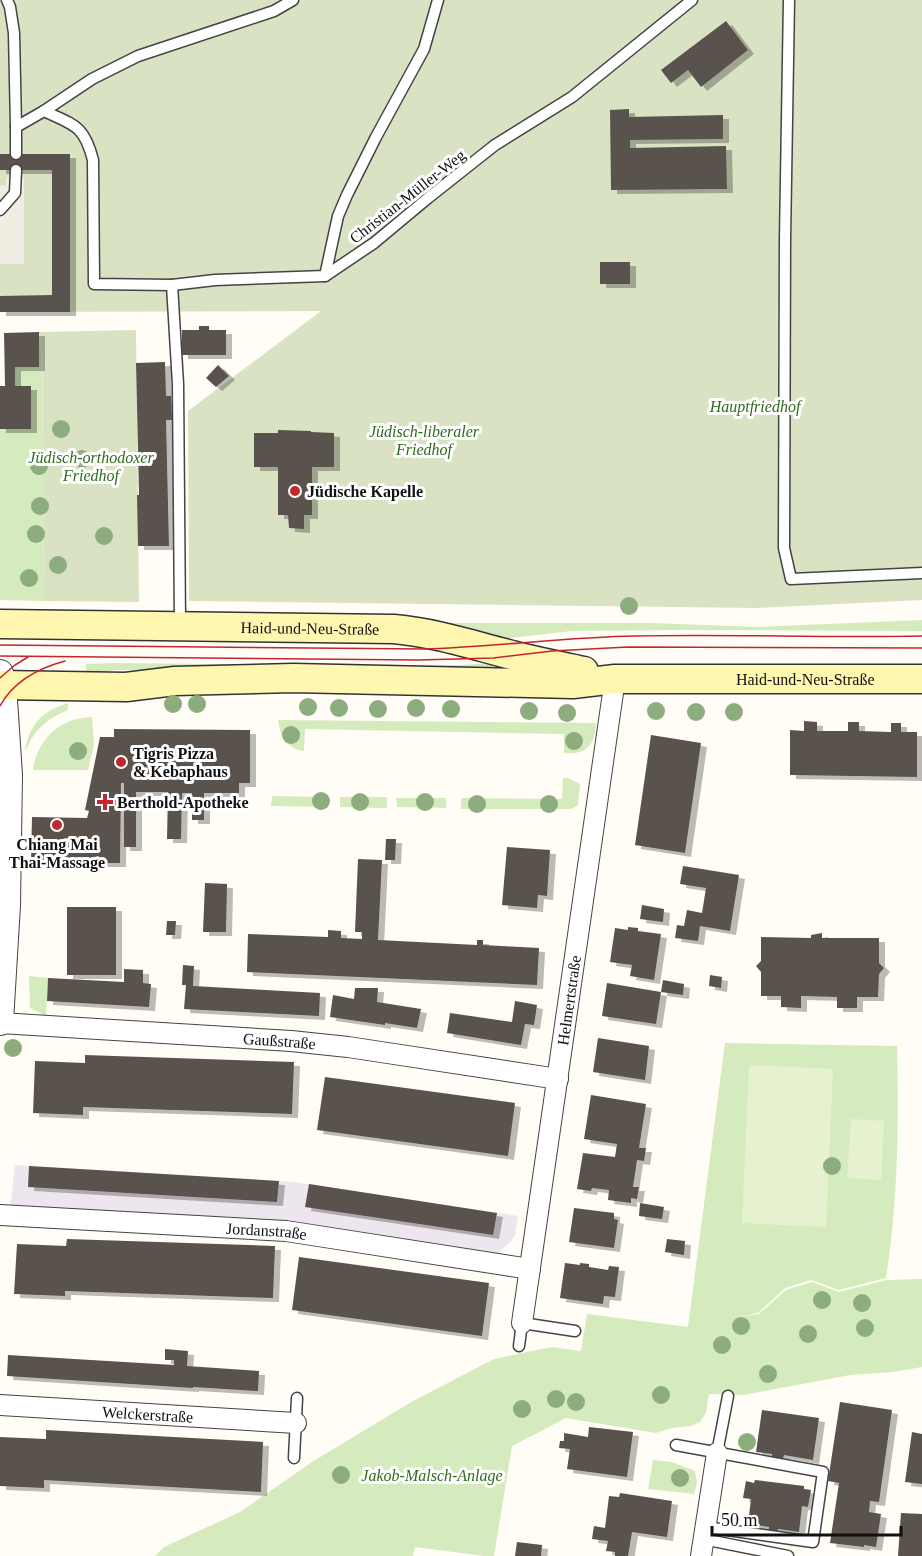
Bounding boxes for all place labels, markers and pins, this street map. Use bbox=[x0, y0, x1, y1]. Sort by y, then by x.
place label: Jüdische Kapelle bbox=[307, 483, 423, 501]
marker: Jüdische Kapelle bbox=[288, 484, 302, 498]
place label: Tigris Pizza & Kebaphaus bbox=[133, 745, 228, 781]
marker: Tigris Pizza & Kebaphaus bbox=[114, 755, 128, 769]
place label: Berthold-Apotheke bbox=[117, 794, 249, 812]
marker: Berthold-Apotheke bbox=[98, 795, 112, 809]
marker: Chiang Mai Thai-Massage bbox=[50, 818, 64, 832]
place label: Chiang Mai Thai-Massage bbox=[9, 836, 105, 872]

